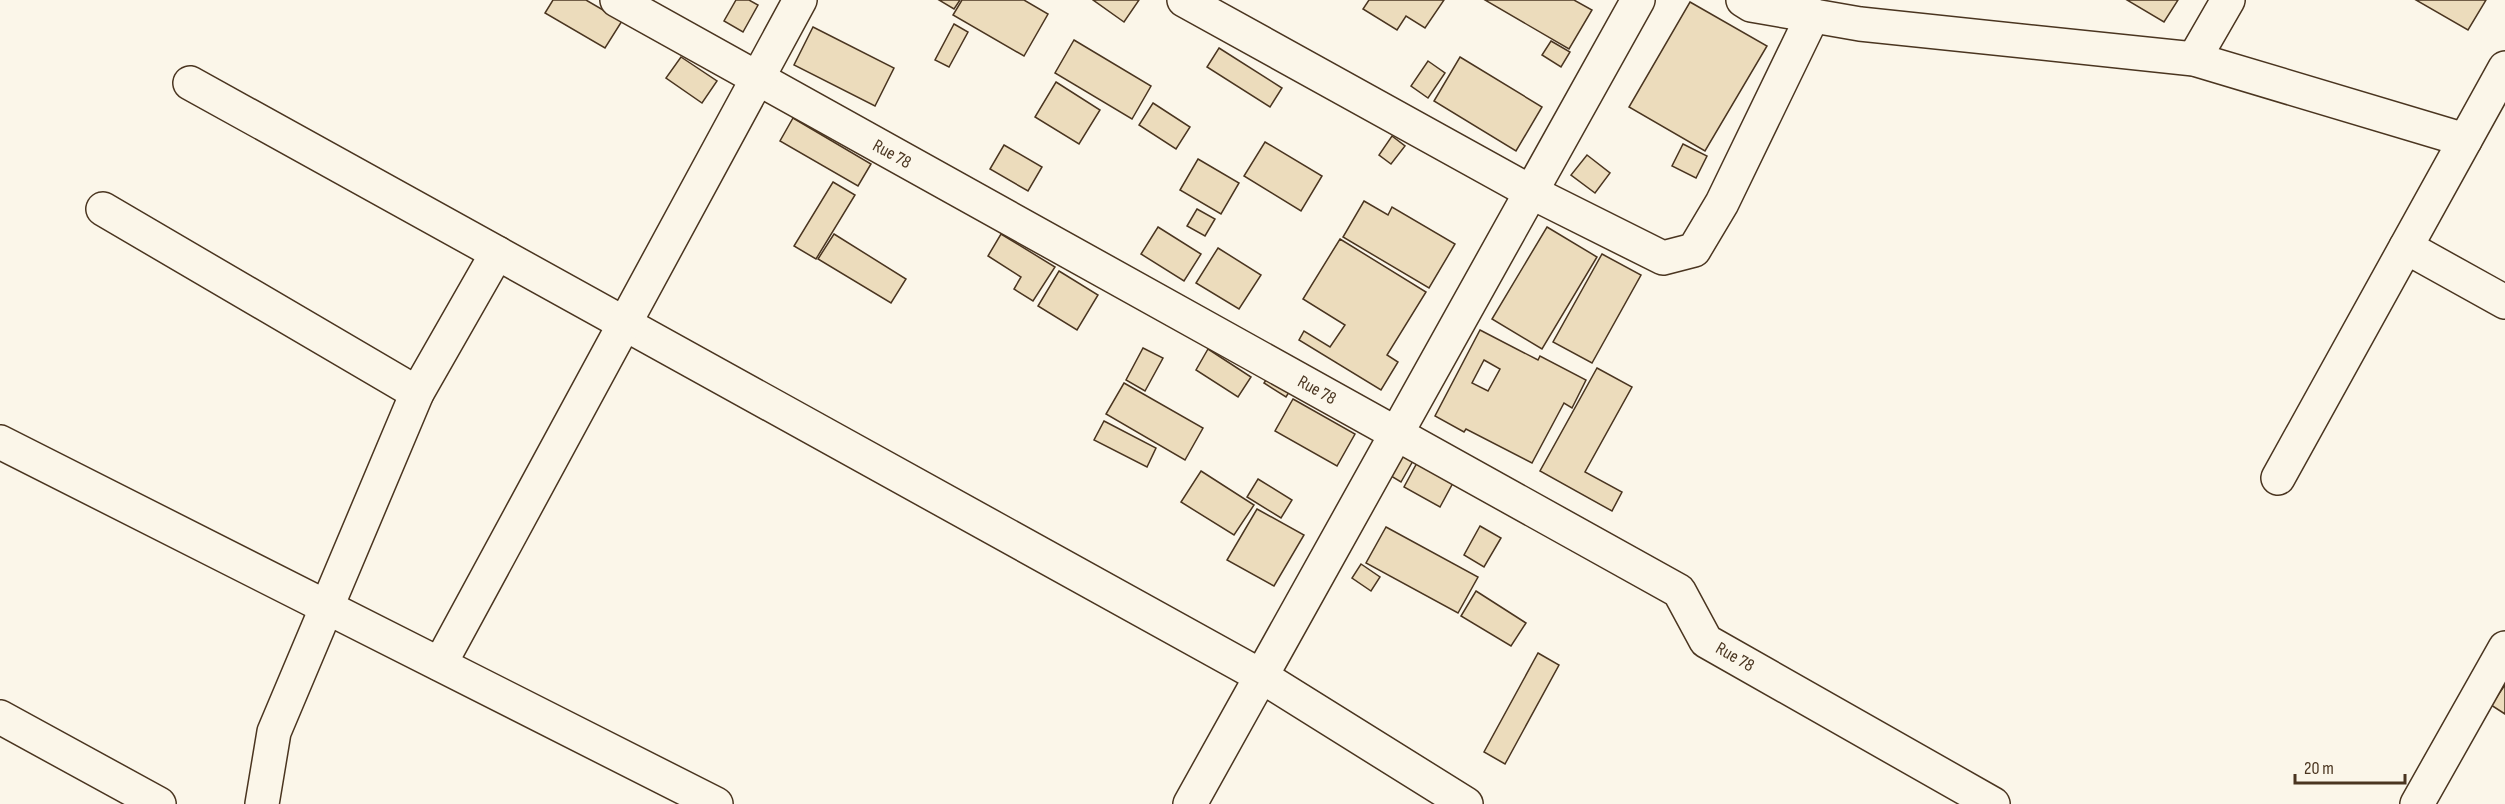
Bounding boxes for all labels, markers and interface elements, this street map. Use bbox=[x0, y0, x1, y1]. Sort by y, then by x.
street label: Rue 78 bbox=[869, 135, 915, 173]
street label: Rue 78 bbox=[1294, 371, 1340, 409]
street label: Rue 78 bbox=[1712, 638, 1758, 676]
scale bar bbox=[2295, 747, 2404, 785]
text: 20 m bbox=[2304, 758, 2334, 779]

